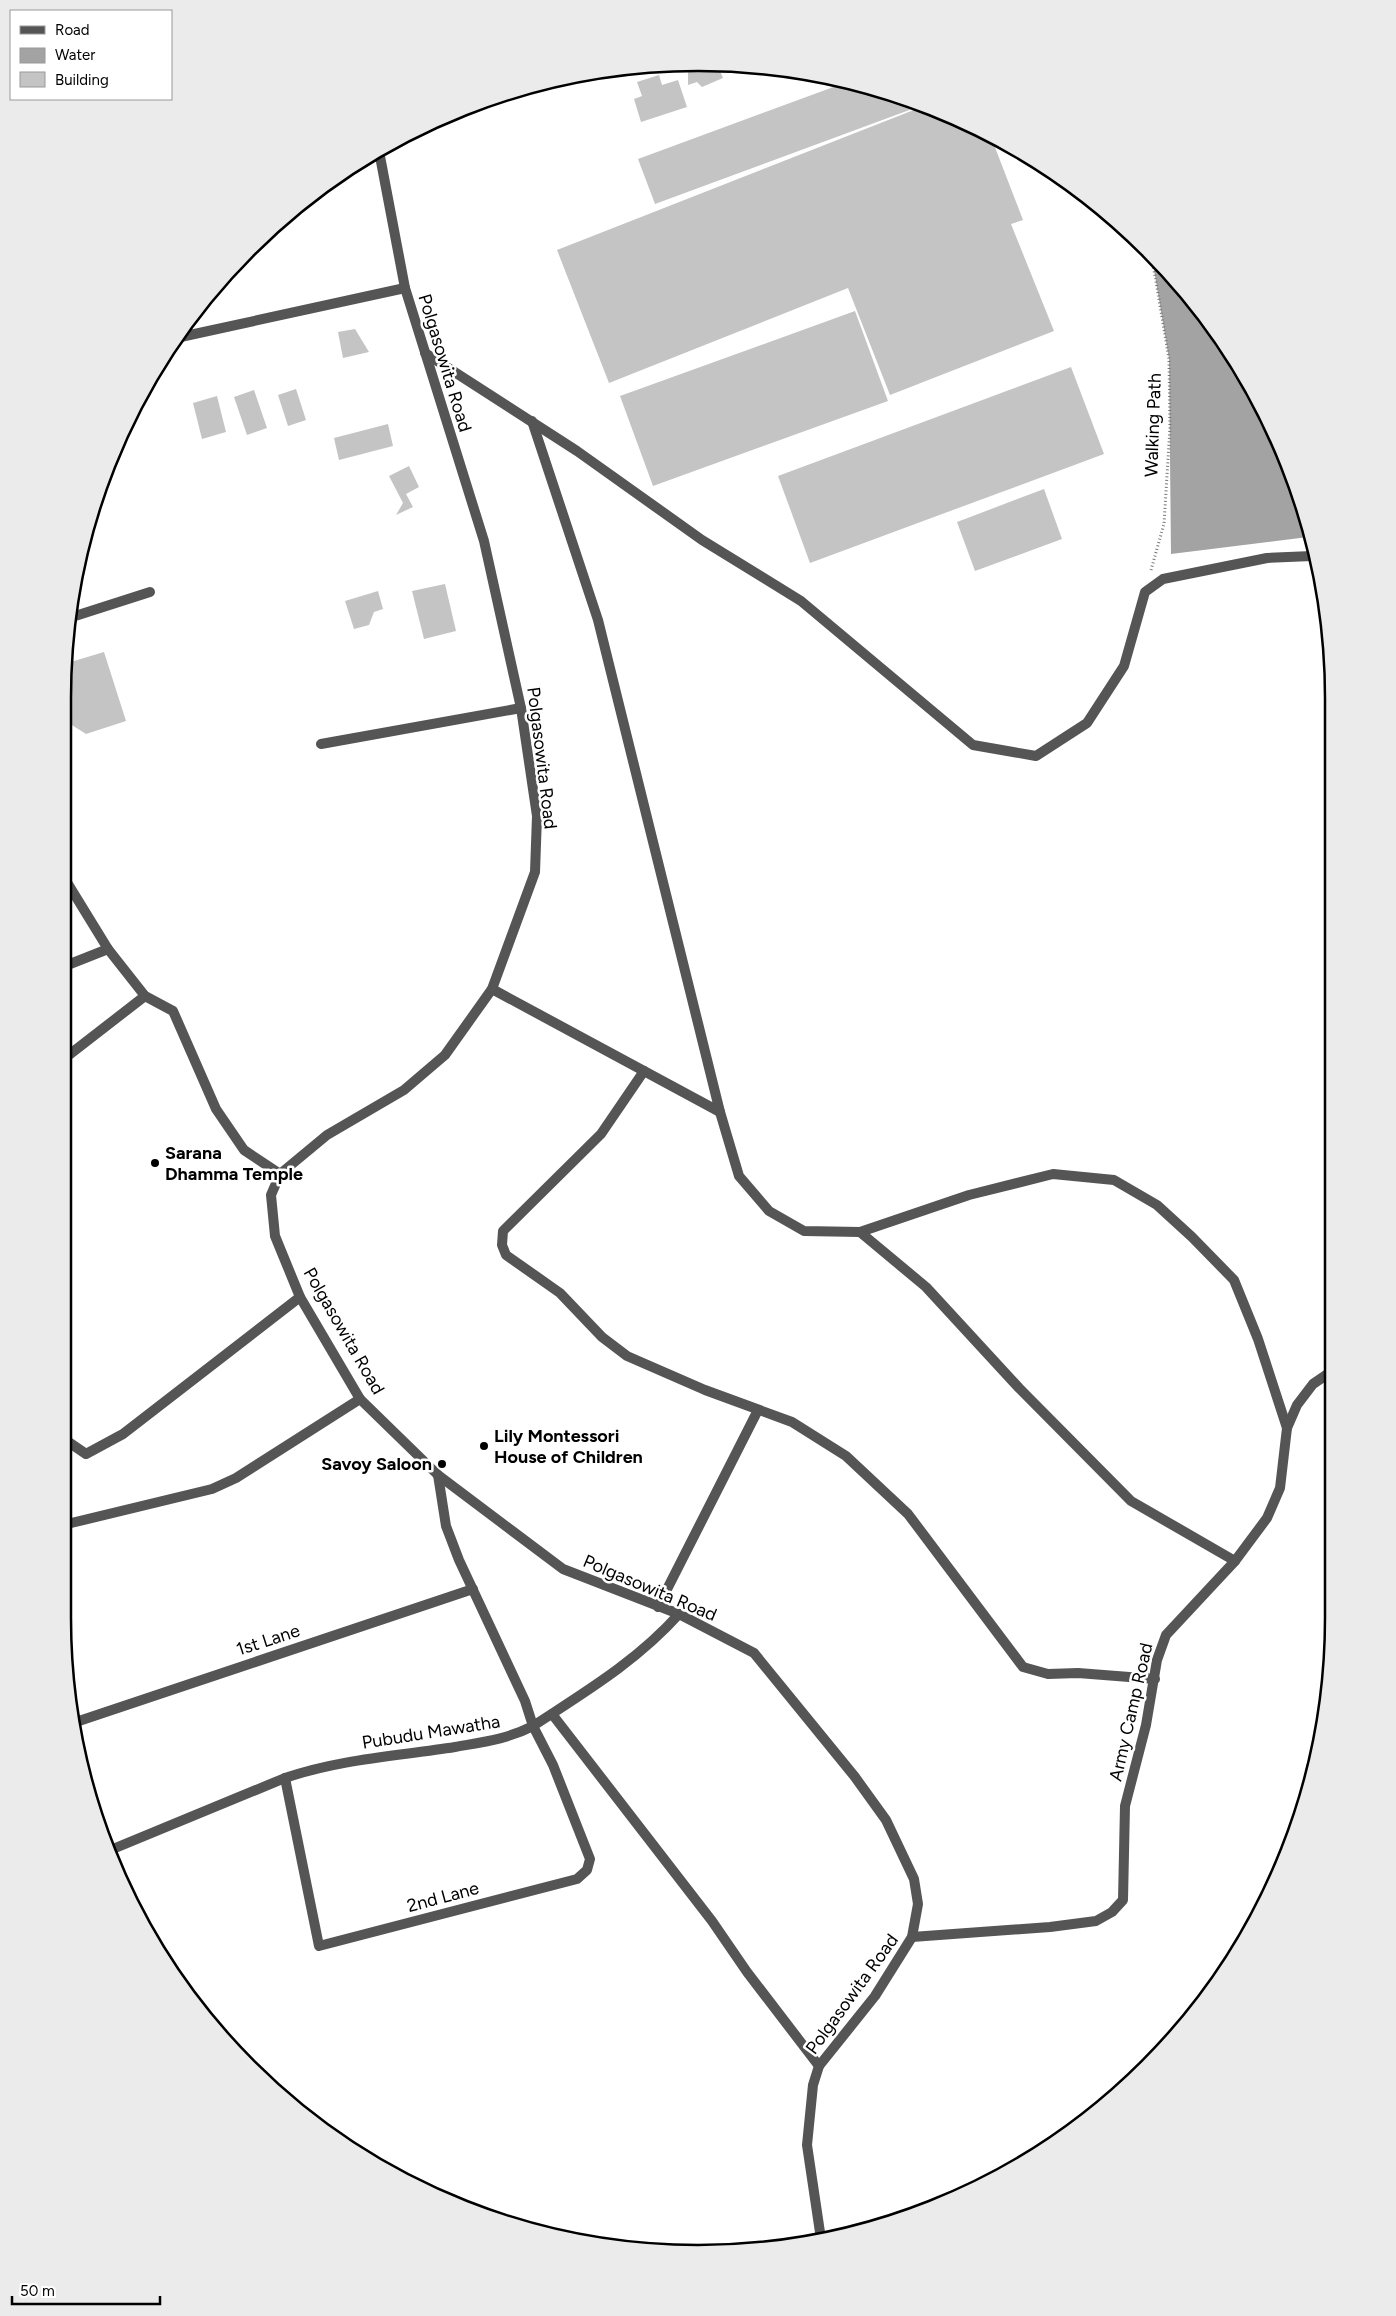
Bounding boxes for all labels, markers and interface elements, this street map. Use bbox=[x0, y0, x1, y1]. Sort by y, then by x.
legend bbox=[10, 10, 172, 100]
text: Road bbox=[55, 21, 90, 39]
text: Water bbox=[55, 46, 95, 64]
text: Building bbox=[55, 71, 109, 89]
street label: Polgasowita Road bbox=[414, 291, 476, 435]
street label: Walking Path bbox=[1140, 373, 1166, 477]
street label: Polgasowita Road bbox=[522, 686, 562, 830]
place label: Sarana Dhamma Temple bbox=[165, 1142, 303, 1185]
marker: Sarana Dhamma Temple bbox=[149, 1157, 161, 1169]
street label: Polgasowita Road bbox=[299, 1264, 389, 1398]
place label: Lily Montessori House of Children bbox=[494, 1425, 643, 1468]
marker: Lily Montessori House of Children bbox=[478, 1440, 490, 1452]
place label: Savoy Saloon bbox=[321, 1453, 432, 1475]
marker: Savoy Saloon bbox=[436, 1458, 448, 1470]
street label: Polgasowita Road bbox=[580, 1550, 720, 1626]
street label: 1st Lane bbox=[233, 1619, 303, 1661]
street label: Army Camp Road bbox=[1104, 1641, 1158, 1783]
street label: Pubudu Mawatha bbox=[360, 1710, 502, 1754]
street label: 2nd Lane bbox=[405, 1877, 482, 1917]
street label: Polgasowita Road bbox=[801, 1930, 903, 2058]
scale bar bbox=[12, 2274, 160, 2306]
text: 50 m bbox=[20, 2282, 55, 2300]

